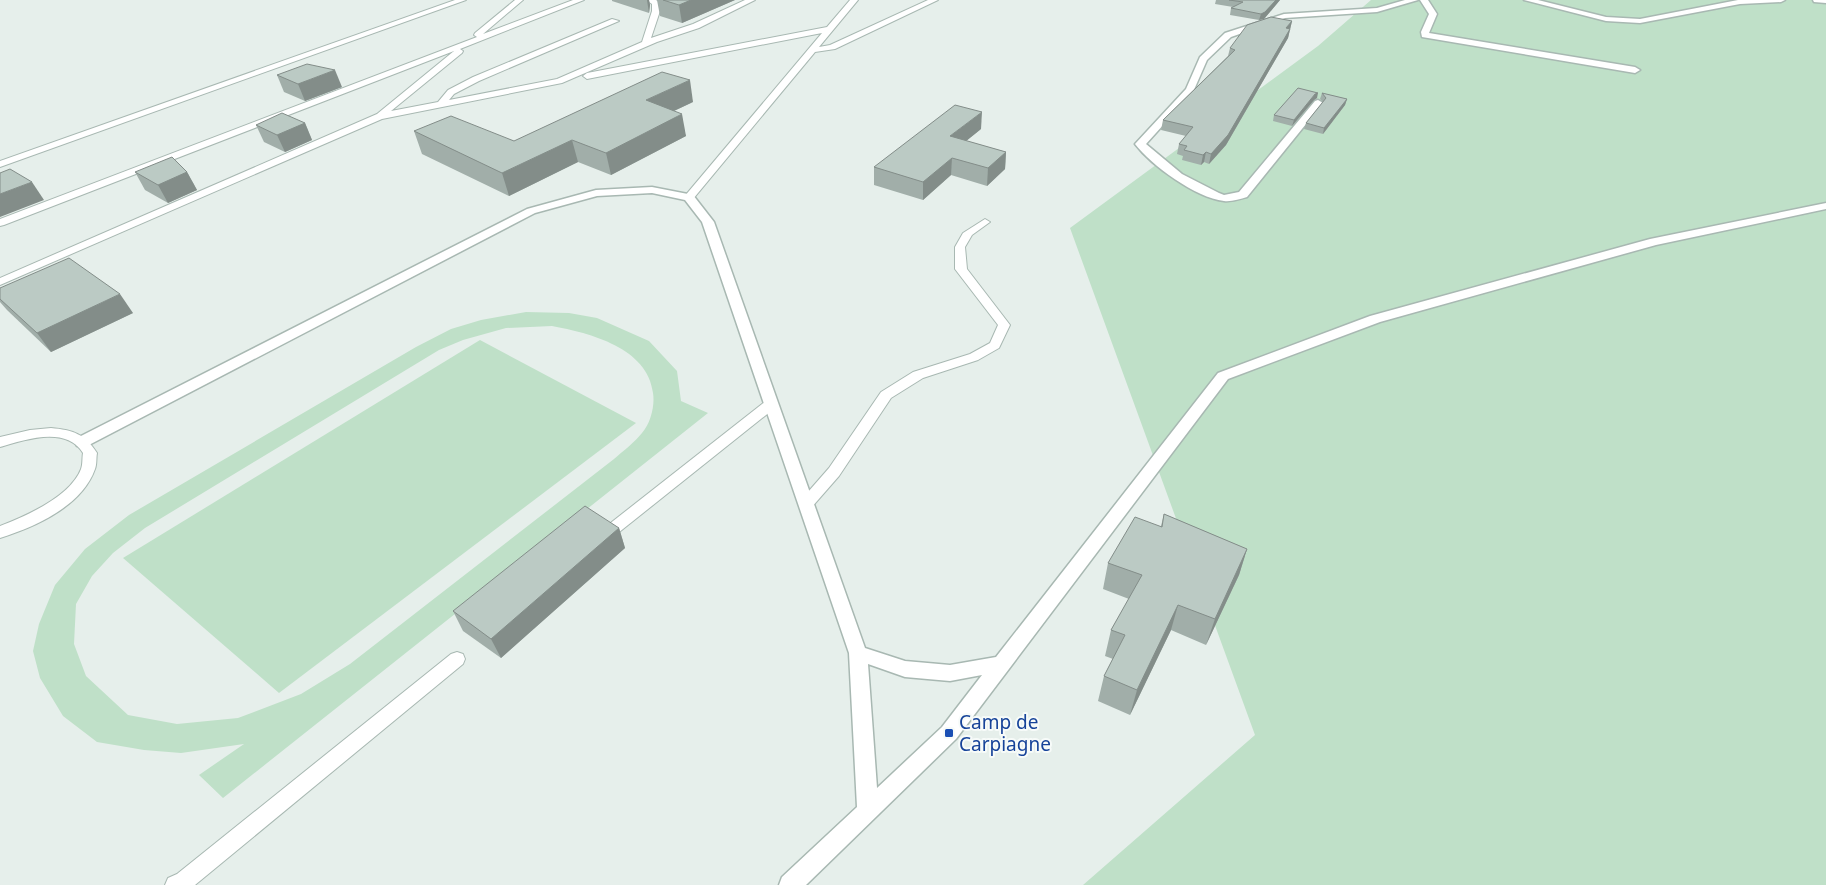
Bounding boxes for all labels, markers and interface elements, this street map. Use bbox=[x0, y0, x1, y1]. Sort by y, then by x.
place label: Camp de Carpiagne bbox=[959, 709, 1051, 757]
marker: Camp de Carpiagne bbox=[943, 727, 955, 739]

